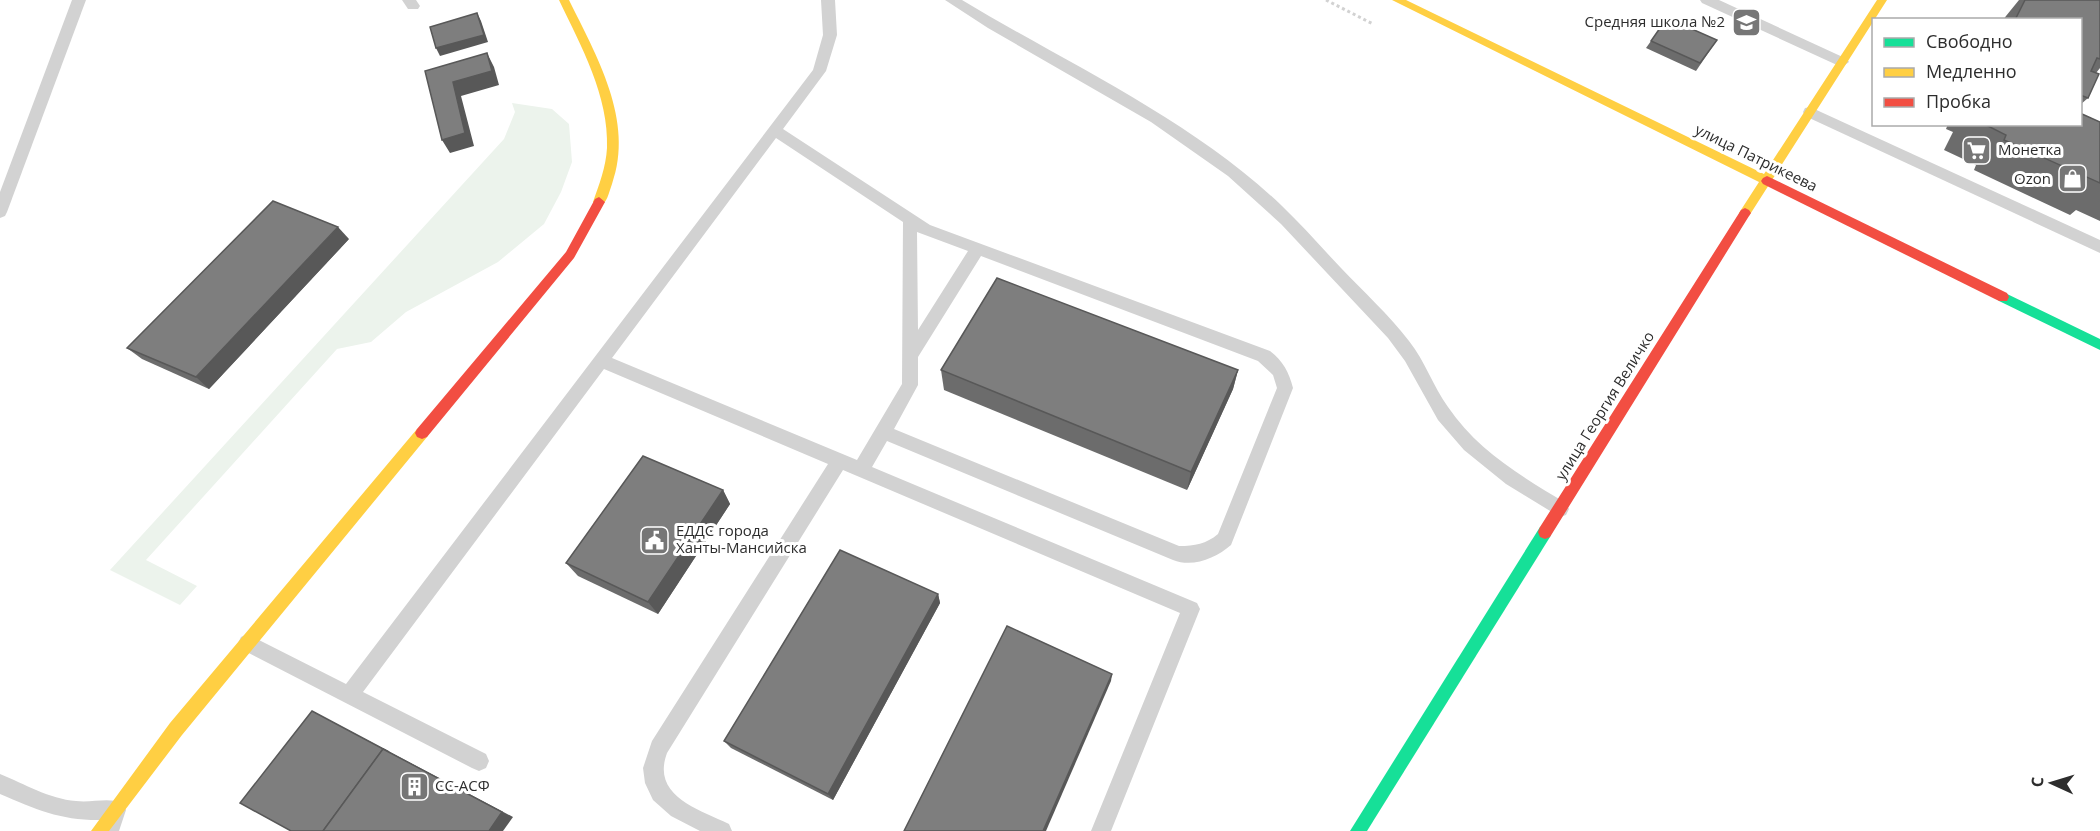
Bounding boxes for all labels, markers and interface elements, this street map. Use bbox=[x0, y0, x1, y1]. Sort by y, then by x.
school or university icon: Средняя школа №2 bbox=[1730, 6, 1762, 38]
place label: Средняя школа №2 bbox=[1585, 11, 1725, 31]
legend bbox=[1872, 18, 2082, 126]
text: Свободно bbox=[1926, 29, 2013, 53]
text: Медленно bbox=[1926, 59, 2017, 83]
text: Пробка bbox=[1926, 89, 1991, 113]
street label: улица Патрикеева bbox=[1692, 119, 1821, 195]
supermarket icon: Монетка bbox=[1961, 134, 1993, 166]
place label: Монетка bbox=[1998, 139, 2062, 159]
shop icon: Ozon bbox=[2056, 163, 2088, 195]
place label: Ozon bbox=[2014, 168, 2051, 188]
street label: улица Георгия Величко bbox=[1550, 327, 1658, 484]
place label: ЕДДС города Ханты-Мансийска bbox=[676, 520, 807, 557]
public building icon: ЕДДС города Ханты-Мансийска bbox=[639, 524, 671, 556]
north arrow bbox=[2022, 753, 2082, 813]
building icon: СС-АСФ bbox=[398, 770, 430, 802]
place label: СС-АСФ bbox=[435, 775, 490, 795]
text: С bbox=[2026, 776, 2048, 788]

